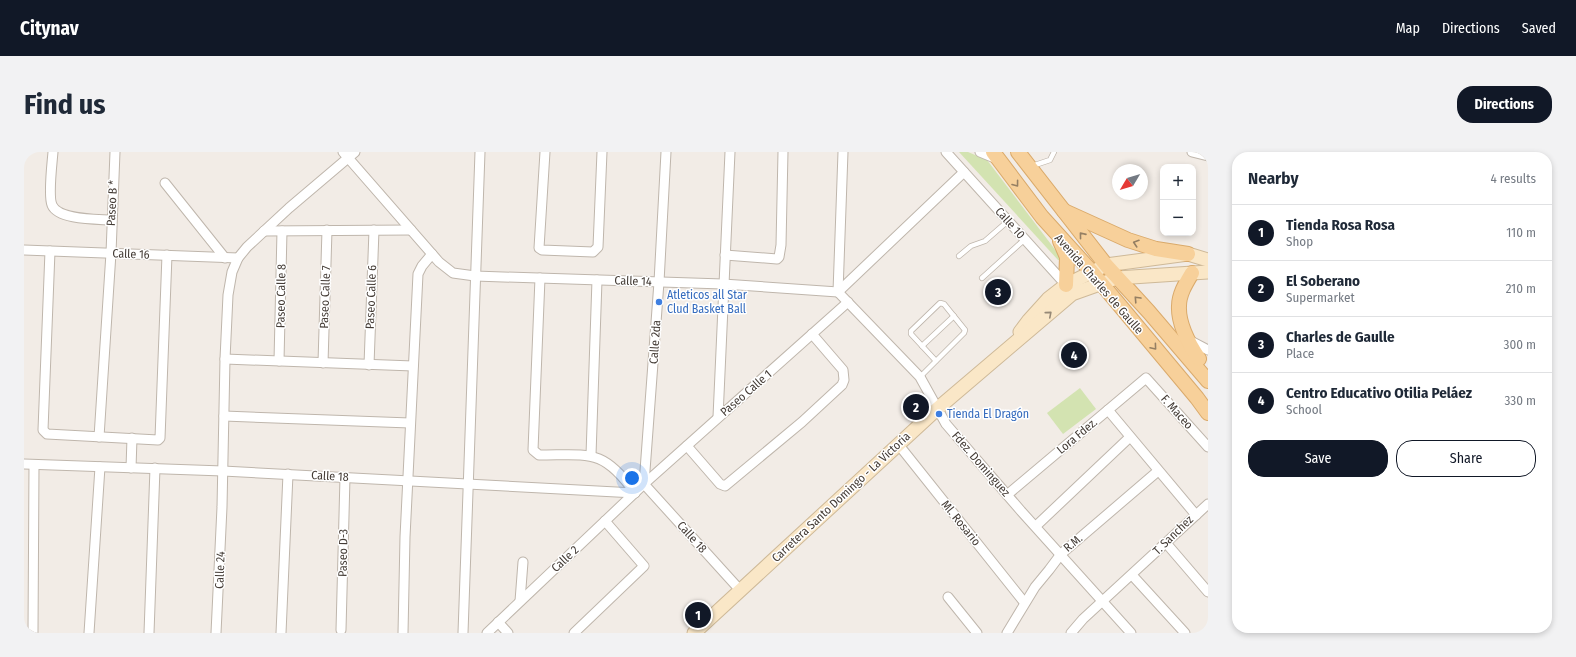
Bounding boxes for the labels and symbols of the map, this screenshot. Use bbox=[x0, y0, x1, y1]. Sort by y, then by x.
north arrow bbox=[1112, 164, 1148, 200]
one-way arrow bbox=[1011, 179, 1018, 186]
street label: Paseo B * bbox=[104, 180, 120, 226]
street label: Calle 10 bbox=[992, 204, 1028, 242]
street label: Avenida Charles de Gaulle bbox=[1052, 231, 1146, 337]
one-way arrow bbox=[1079, 232, 1086, 239]
one-way arrow bbox=[1133, 239, 1140, 248]
street label: Calle 16 bbox=[112, 246, 150, 262]
street label: Paseo Calle 8 bbox=[273, 264, 289, 328]
street label: Paseo Calle 7 bbox=[317, 265, 333, 329]
street label: Paseo Calle 6 bbox=[363, 265, 379, 329]
street label: Calle 14 bbox=[614, 273, 652, 289]
pin: 3 bbox=[985, 277, 1011, 307]
place label: Atleticos all Star Clud Basket Ball bbox=[667, 288, 748, 316]
one-way arrow bbox=[1134, 296, 1142, 304]
marker: Atleticos all Star Clud Basket Ball bbox=[654, 297, 664, 307]
one-way arrow bbox=[1044, 311, 1052, 319]
street label: Calle 2da bbox=[646, 319, 664, 364]
pin: 4 bbox=[1061, 340, 1087, 370]
one-way arrow bbox=[1149, 342, 1156, 350]
street label: Paseo Calle 1 bbox=[718, 367, 774, 419]
pin: 2 bbox=[903, 392, 929, 422]
street label: F. Maceo bbox=[1158, 392, 1196, 432]
place label: Tienda El Dragón bbox=[947, 407, 1029, 421]
marker: Tienda El Dragón bbox=[934, 409, 944, 419]
street label: Lora Fdez. bbox=[1054, 415, 1100, 457]
street label: Carretera Santo Domingo - La Victoria bbox=[769, 429, 913, 565]
street label: Fdez. Dominguez bbox=[949, 429, 1013, 500]
street label: Calle 18 bbox=[311, 468, 349, 484]
your location bbox=[622, 468, 642, 488]
street label: Ml. Rosario bbox=[938, 498, 984, 548]
street label: T. Sanchez bbox=[1150, 512, 1196, 558]
street label: Calle 18 bbox=[674, 518, 710, 556]
street label: Paseo D-3 bbox=[336, 529, 350, 577]
street label: R.M. bbox=[1061, 531, 1086, 555]
street label: Calle 2 bbox=[549, 543, 581, 575]
street label: Calle 24 bbox=[212, 551, 228, 589]
pin: 1 bbox=[685, 600, 711, 630]

